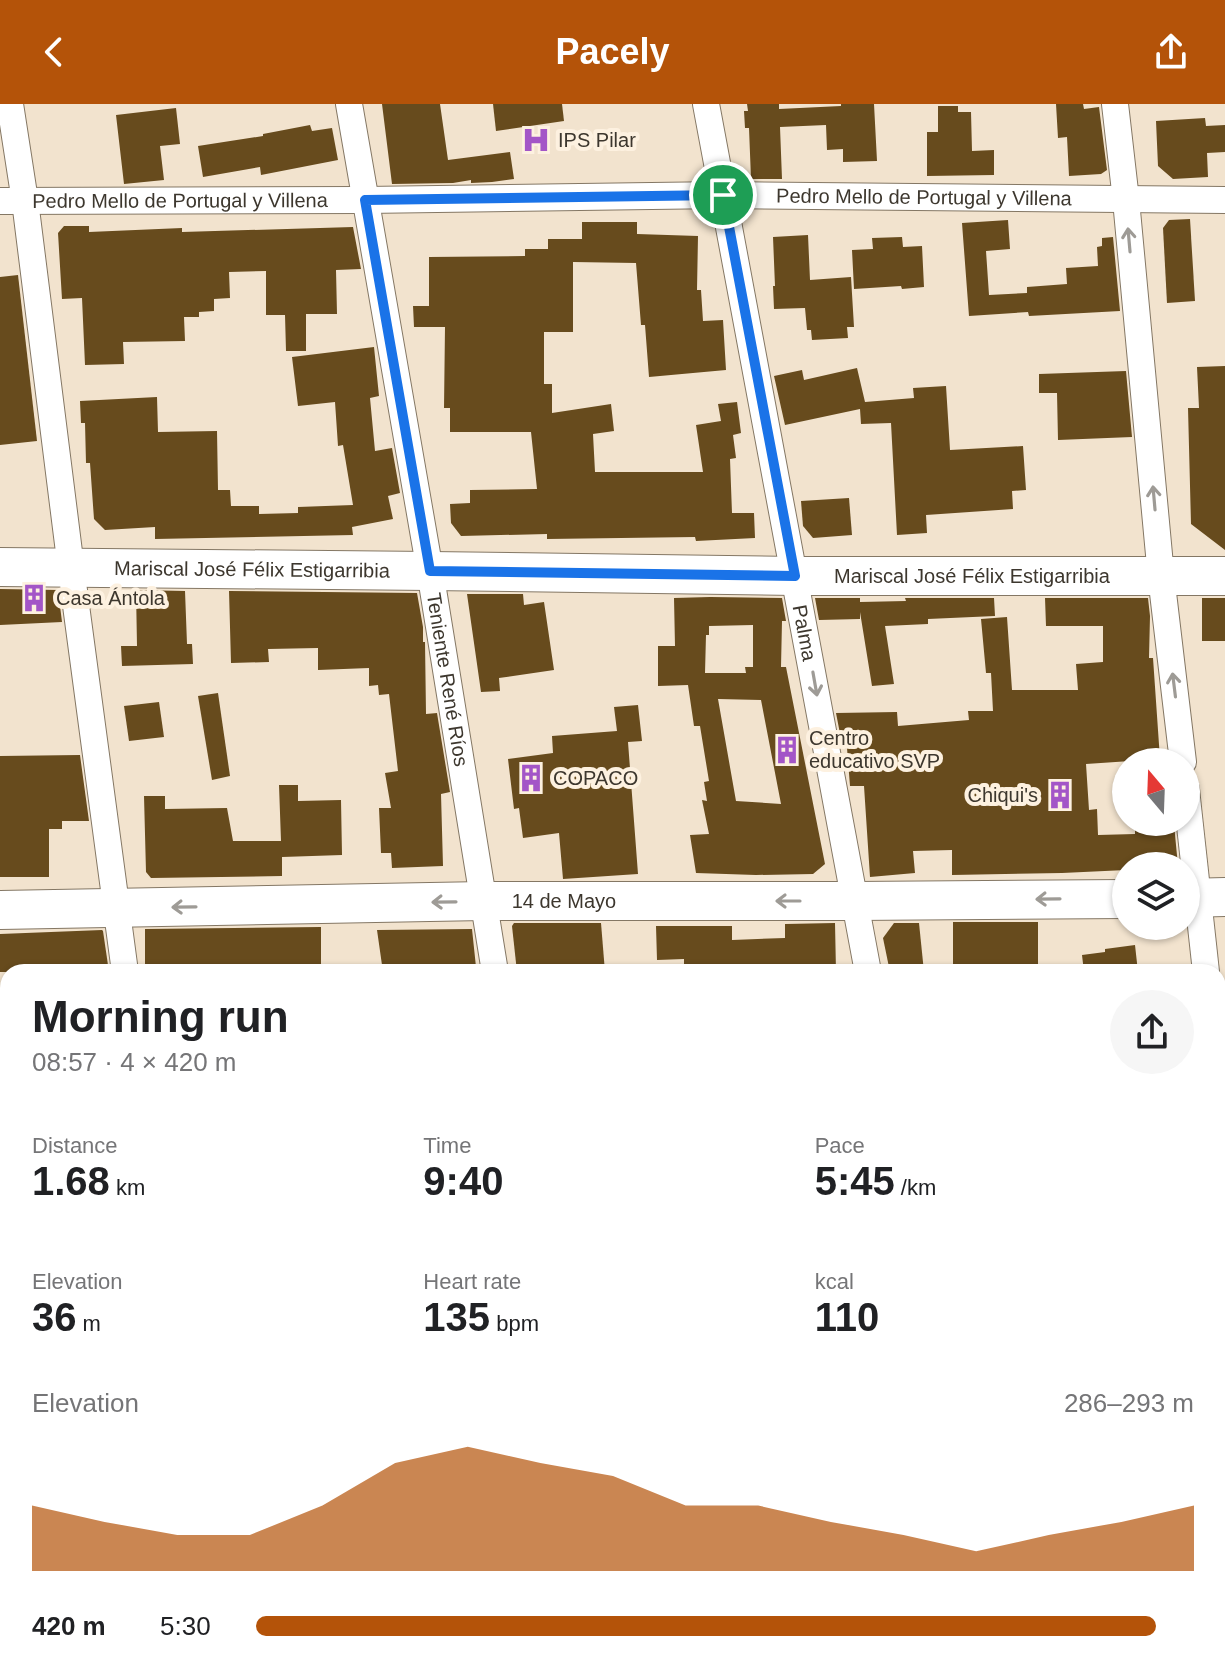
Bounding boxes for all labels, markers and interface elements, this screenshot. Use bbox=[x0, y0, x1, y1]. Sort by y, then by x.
icon: back bbox=[32, 30, 76, 74]
icon: share bbox=[1149, 30, 1193, 74]
text: Pacely bbox=[555, 31, 670, 72]
hospital icon: IPS Pilar bbox=[521, 125, 551, 155]
place label: IPS Pilar bbox=[558, 129, 636, 151]
pin bbox=[689, 161, 757, 229]
icon: arrive bbox=[701, 173, 745, 217]
street label: Pedro Mello de Portugal y Villena bbox=[776, 185, 1073, 209]
street label: Pedro Mello de Portugal y Villena bbox=[32, 189, 329, 212]
one-way arrow bbox=[1122, 227, 1137, 253]
one-way arrow bbox=[1146, 485, 1161, 512]
street label: Mariscal José Félix Estigarribia bbox=[114, 557, 391, 582]
street label: Mariscal José Félix Estigarribia bbox=[834, 565, 1111, 587]
building icon: Casa Ántola bbox=[19, 583, 49, 613]
place label: Casa Ántola bbox=[56, 587, 166, 609]
street label: Teniente René Ríos bbox=[423, 591, 473, 768]
street label: Palma bbox=[789, 603, 821, 664]
one-way arrow bbox=[808, 671, 823, 697]
one-way arrow bbox=[1166, 672, 1181, 698]
place label: Centro educativo SVP bbox=[809, 727, 940, 772]
building icon: Centro educativo SVP bbox=[772, 735, 802, 765]
north arrow bbox=[1112, 748, 1200, 836]
map controls bbox=[1112, 748, 1200, 940]
building icon: COPACO bbox=[516, 763, 546, 793]
place label: COPACO bbox=[553, 767, 638, 789]
building icon: Chiqui's bbox=[1045, 780, 1075, 810]
place label: Chiqui's bbox=[967, 784, 1038, 806]
button: layers bbox=[1112, 852, 1200, 940]
street label: 14 de Mayo bbox=[512, 890, 616, 912]
one-way arrow bbox=[1035, 891, 1062, 907]
one-way arrow bbox=[775, 893, 802, 909]
one-way arrow bbox=[431, 894, 458, 909]
one-way arrow bbox=[171, 899, 198, 914]
button: share bbox=[1110, 990, 1194, 1074]
text: Morning run bbox=[32, 992, 289, 1041]
text: 08:57 · 4 × 420 m bbox=[32, 1047, 237, 1077]
text: Distance bbox=[32, 1133, 118, 1158]
text: Time bbox=[423, 1133, 471, 1158]
text: Pace bbox=[815, 1133, 865, 1158]
text: 1.68 bbox=[32, 1159, 110, 1203]
text: 9:40 bbox=[423, 1159, 503, 1203]
text: 5:45 bbox=[815, 1159, 895, 1203]
text: km bbox=[110, 1175, 145, 1200]
text: /km bbox=[895, 1175, 936, 1200]
text: Elevation bbox=[32, 1269, 123, 1294]
text: Heart rate bbox=[423, 1269, 521, 1294]
text: kcal bbox=[815, 1269, 854, 1294]
text: 36 bbox=[32, 1295, 77, 1339]
text: 135 bbox=[423, 1295, 490, 1339]
text: 110 bbox=[815, 1295, 879, 1339]
text: m bbox=[77, 1311, 101, 1336]
text: bpm bbox=[490, 1311, 539, 1336]
text: Elevation bbox=[32, 1388, 139, 1418]
text: 286–293 m bbox=[1064, 1388, 1194, 1418]
text: 420 m bbox=[32, 1611, 106, 1641]
text: 5:30 bbox=[160, 1611, 211, 1641]

